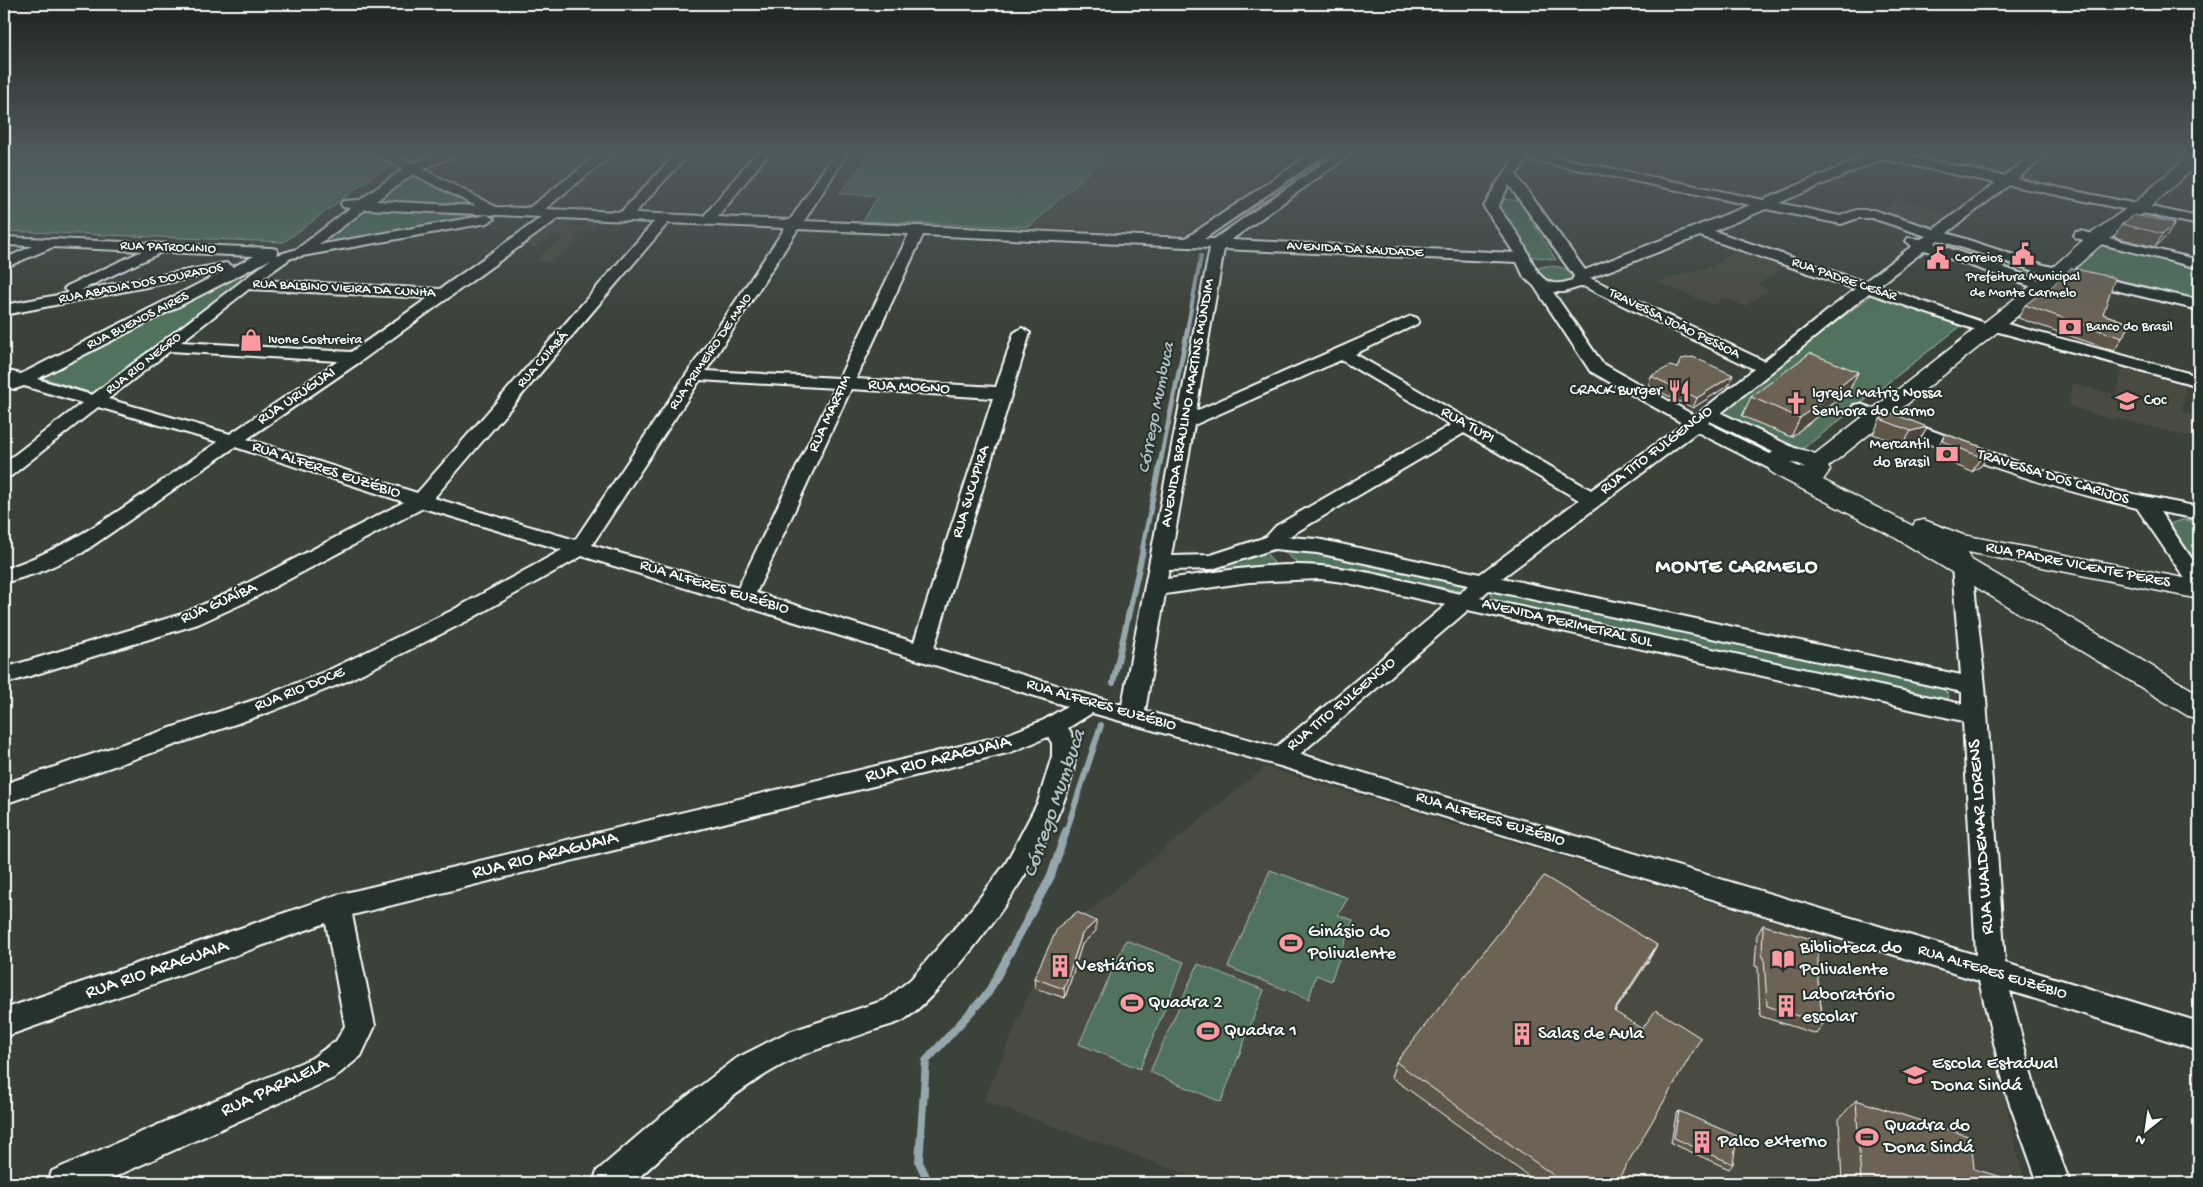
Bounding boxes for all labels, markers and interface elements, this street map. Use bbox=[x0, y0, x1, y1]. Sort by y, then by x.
street label: RUA PATROCINIO bbox=[120, 238, 217, 258]
street label: AVENIDA DA SAUDADE bbox=[1286, 238, 1425, 262]
public building icon: Prefeitura Municipal de Monte Carmelo bbox=[2010, 241, 2036, 267]
public building icon: Correios bbox=[1925, 245, 1951, 271]
place label: Correios bbox=[1955, 250, 2003, 267]
street label: RUA PADRE CESAR bbox=[1789, 254, 1899, 306]
street label: RUA ABADIA DOS DOURADOS bbox=[57, 260, 225, 308]
place label: Prefeitura Municipal de Monte Carmelo bbox=[1965, 269, 2080, 302]
street label: RUA BALBINO VIEIRA DA CUNHA bbox=[252, 276, 436, 302]
street label: AVENIDA BRAULINO MARTINS MUNDIM bbox=[1158, 276, 1220, 529]
street label: TRAVESSA JOÃO PESSOA bbox=[1605, 284, 1743, 364]
street label: RUA BUENOS AIRES bbox=[84, 288, 192, 354]
street label: RUA PRIMEIRO DE MAIO bbox=[666, 290, 757, 414]
bank icon: Banco do Brasil bbox=[2057, 314, 2083, 340]
place label: Banco do Brasil bbox=[2085, 319, 2173, 336]
shop icon: Ivone Costureira bbox=[238, 327, 264, 353]
street label: RUA CUIABÁ bbox=[514, 328, 573, 392]
street label: RUA RIO NEGRO bbox=[103, 329, 186, 399]
place label: Ivone Costureira bbox=[268, 332, 363, 349]
water label: Córrego Mumbuca bbox=[1134, 340, 1180, 475]
street label: RUA URUGUAI bbox=[254, 364, 340, 430]
street label: RUA MARFIM bbox=[805, 372, 858, 456]
street label: RUA MOGNO bbox=[868, 376, 951, 400]
restaurant icon: CRACK Burger bbox=[1666, 378, 1692, 404]
place label: CRACK Burger bbox=[1570, 382, 1663, 401]
place label: Igreja Matriz Nossa Senhora do Carmo bbox=[1812, 385, 1943, 422]
school or university icon: Coc bbox=[2114, 388, 2140, 414]
church icon: Igreja Matriz Nossa Senhora do Carmo bbox=[1783, 390, 1809, 416]
place label: Coc bbox=[2144, 392, 2167, 411]
street label: RUA TITO FULGENCIO bbox=[1597, 402, 1717, 500]
street label: RUA TUPI bbox=[1437, 403, 1497, 449]
place label: Mercantil do Brasil bbox=[1870, 436, 1930, 473]
street label: RUA ALFERES EUZÉBIO bbox=[249, 438, 403, 504]
bank icon: Mercantil do Brasil bbox=[1934, 441, 1960, 467]
street label: RUA SUCUPIRA bbox=[949, 442, 996, 541]
street label: TRAVESSA DOS CARIJOS bbox=[1974, 446, 2132, 510]
street label: RUA PADRE VICENTE PERES bbox=[1984, 539, 2173, 593]
street label: RUA ALFERES EUZÉBIO bbox=[637, 556, 791, 620]
district label: MONTE CARMELO bbox=[1656, 556, 1818, 581]
street label: RUA GUAÍBA bbox=[178, 577, 261, 629]
street label: AVENIDA PERIMETRAL SUL bbox=[1480, 595, 1655, 653]
street label: RUA TITO FULGENCIO bbox=[1284, 654, 1401, 756]
street label: RUA RIO DOCE bbox=[252, 663, 349, 717]
street label: RUA ALFERES EUZÉBIO bbox=[1024, 675, 1178, 737]
water label: Córrego Mumbuca bbox=[1019, 725, 1093, 881]
street label: RUA RIO ARAGUAIA bbox=[863, 730, 1015, 789]
street label: RUA WALDEMAR LORENS bbox=[1964, 739, 2000, 935]
street label: RUA ALFERES EUZÉBIO bbox=[1413, 788, 1567, 852]
street label: RUA RIO ARAGUAIA bbox=[470, 826, 622, 885]
place label: Ginásio do Polivalente bbox=[1307, 921, 1396, 966]
sports icon: Ginásio do Polivalente bbox=[1278, 930, 1304, 956]
street label: RUA RIO ARAGUAIA bbox=[83, 934, 233, 1005]
place label: Biblioteca do Polivalente bbox=[1799, 937, 1902, 982]
street label: RUA ALFERES EUZÉBIO bbox=[1915, 941, 2069, 1005]
library icon: Biblioteca do Polivalente bbox=[1770, 946, 1796, 972]
building icon: Vestiários bbox=[1047, 953, 1073, 979]
place label: Vestiários bbox=[1075, 955, 1154, 978]
place label: Laboratório escolar bbox=[1802, 984, 1895, 1029]
sports icon: Quadra 2 bbox=[1119, 990, 1145, 1016]
place label: Quadra 2 bbox=[1148, 992, 1222, 1015]
building icon: Laboratório escolar bbox=[1773, 993, 1799, 1019]
sports icon: Quadra 1 bbox=[1195, 1018, 1221, 1044]
place label: Quadra 1 bbox=[1224, 1020, 1297, 1043]
building icon: Salas de Aula bbox=[1509, 1021, 1535, 1047]
place label: Salas de Aula bbox=[1538, 1023, 1645, 1046]
street label: RUA PARALELA bbox=[217, 1052, 334, 1123]
place label: Escola Estadual Dona Sindá bbox=[1930, 1053, 2058, 1098]
school or university icon: Escola Estadual Dona Sindá bbox=[1902, 1062, 1928, 1088]
north arrow bbox=[2120, 1104, 2170, 1154]
place label: Quadra do Dona Sindá bbox=[1882, 1115, 1975, 1160]
sports icon: Quadra do Dona Sindá bbox=[1854, 1124, 1880, 1150]
building icon: Palco externo bbox=[1689, 1129, 1715, 1155]
text: N bbox=[2133, 1129, 2149, 1149]
place label: Palco externo bbox=[1717, 1131, 1827, 1154]

